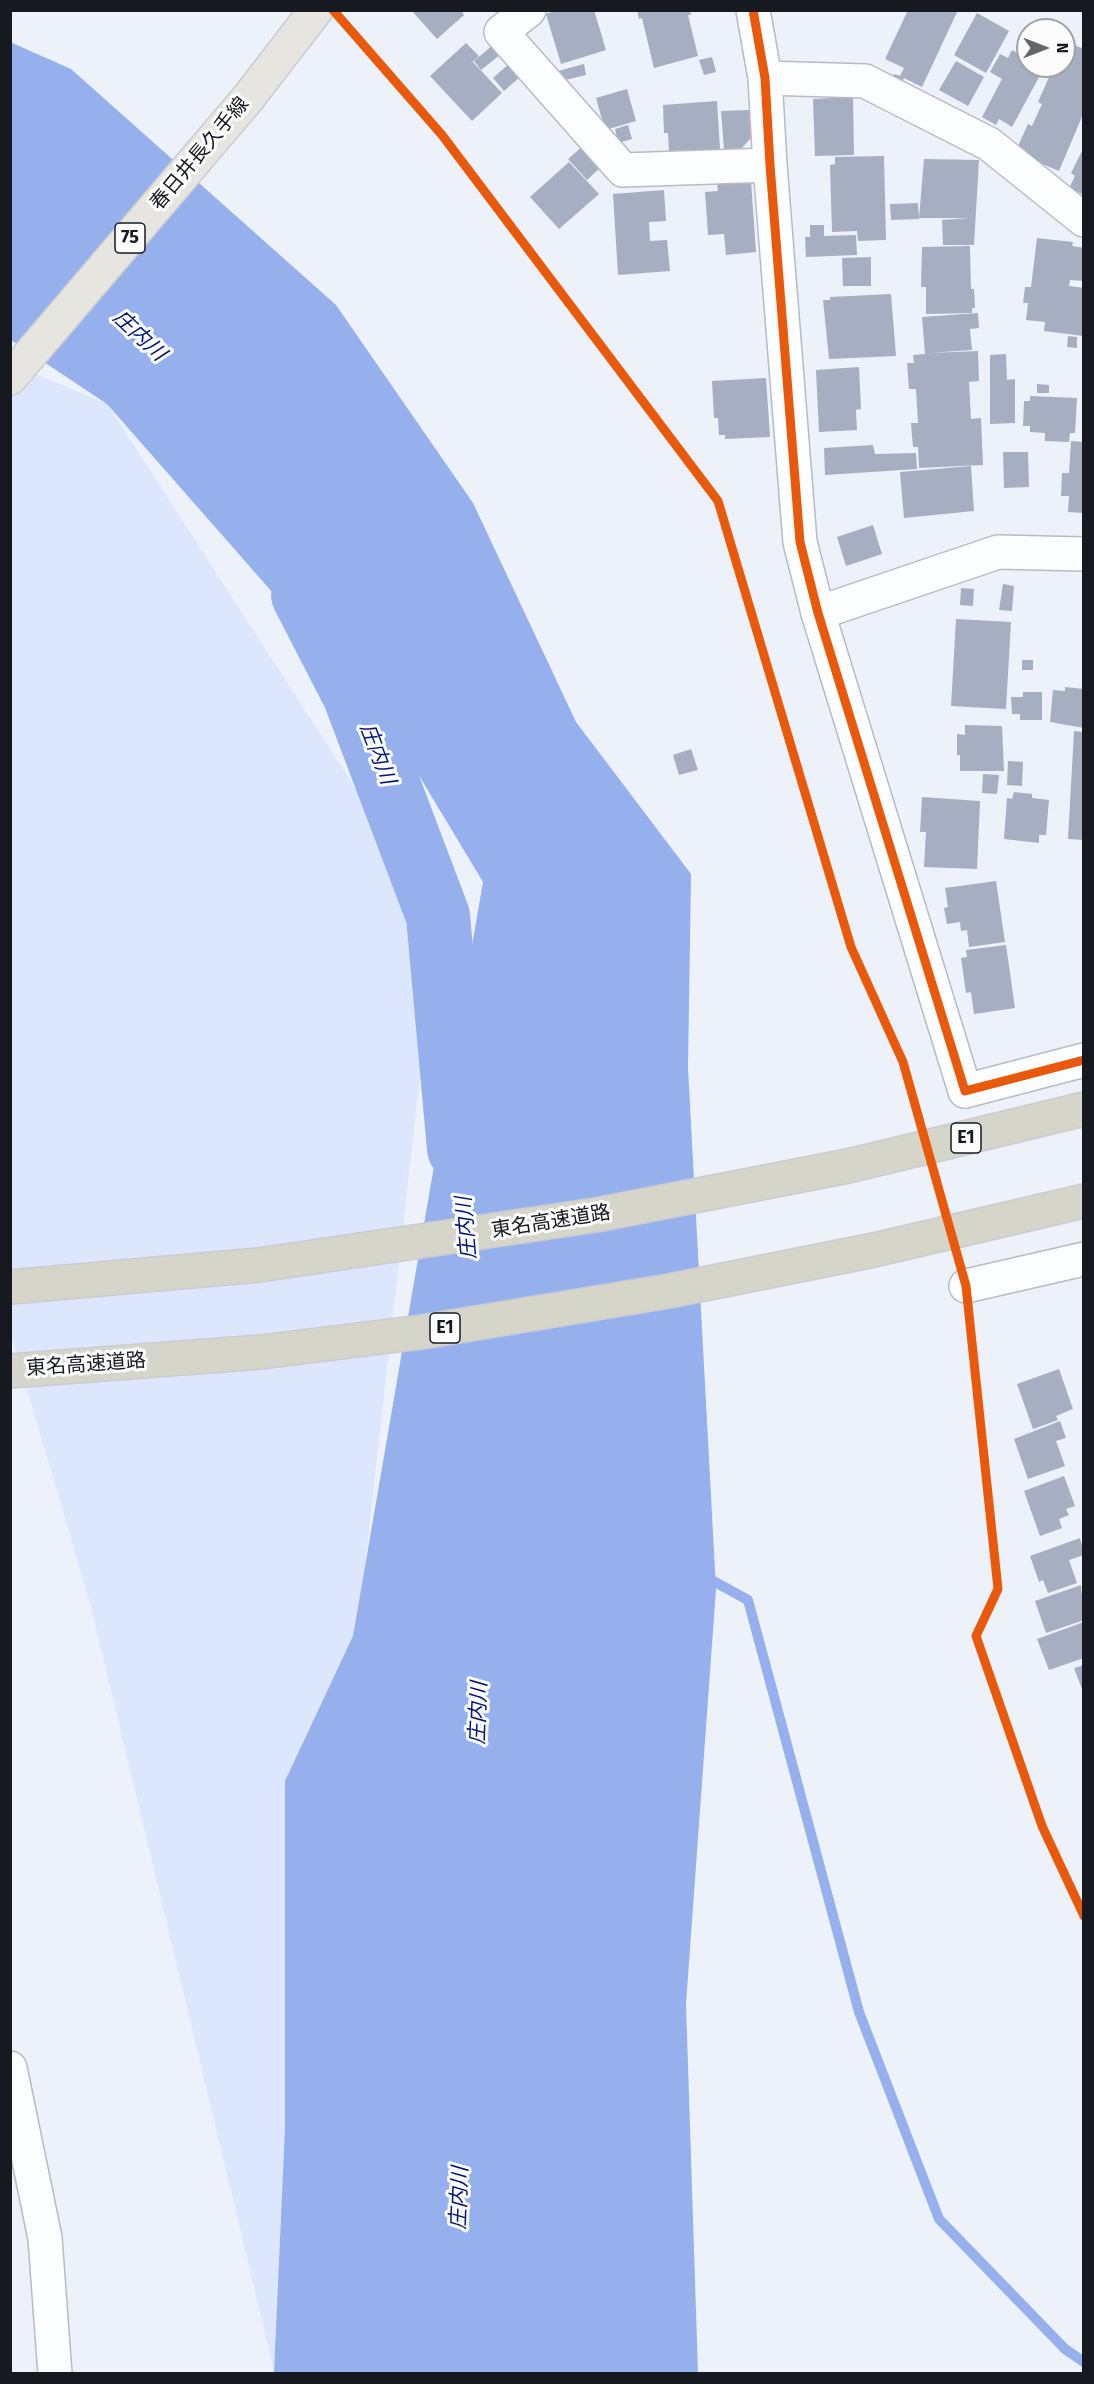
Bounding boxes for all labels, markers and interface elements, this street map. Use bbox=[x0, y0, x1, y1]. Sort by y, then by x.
north arrow bbox=[1016, 18, 1076, 78]
text: N bbox=[1053, 43, 1072, 53]
street label: 春日井長久手線 bbox=[146, 93, 254, 215]
road number: 75 bbox=[115, 223, 145, 253]
water label: 庄内川 bbox=[107, 305, 171, 367]
water label: 庄内川 bbox=[354, 720, 400, 788]
road number: E1 bbox=[951, 1123, 981, 1153]
water label: 庄内川 bbox=[452, 1196, 482, 1260]
street label: 東名高速道路 bbox=[490, 1201, 612, 1243]
road number: E1 bbox=[430, 1313, 460, 1343]
street label: 東名高速道路 bbox=[25, 1349, 147, 1381]
water label: 庄内川 bbox=[465, 1681, 493, 1745]
water label: 庄内川 bbox=[446, 2166, 474, 2230]

